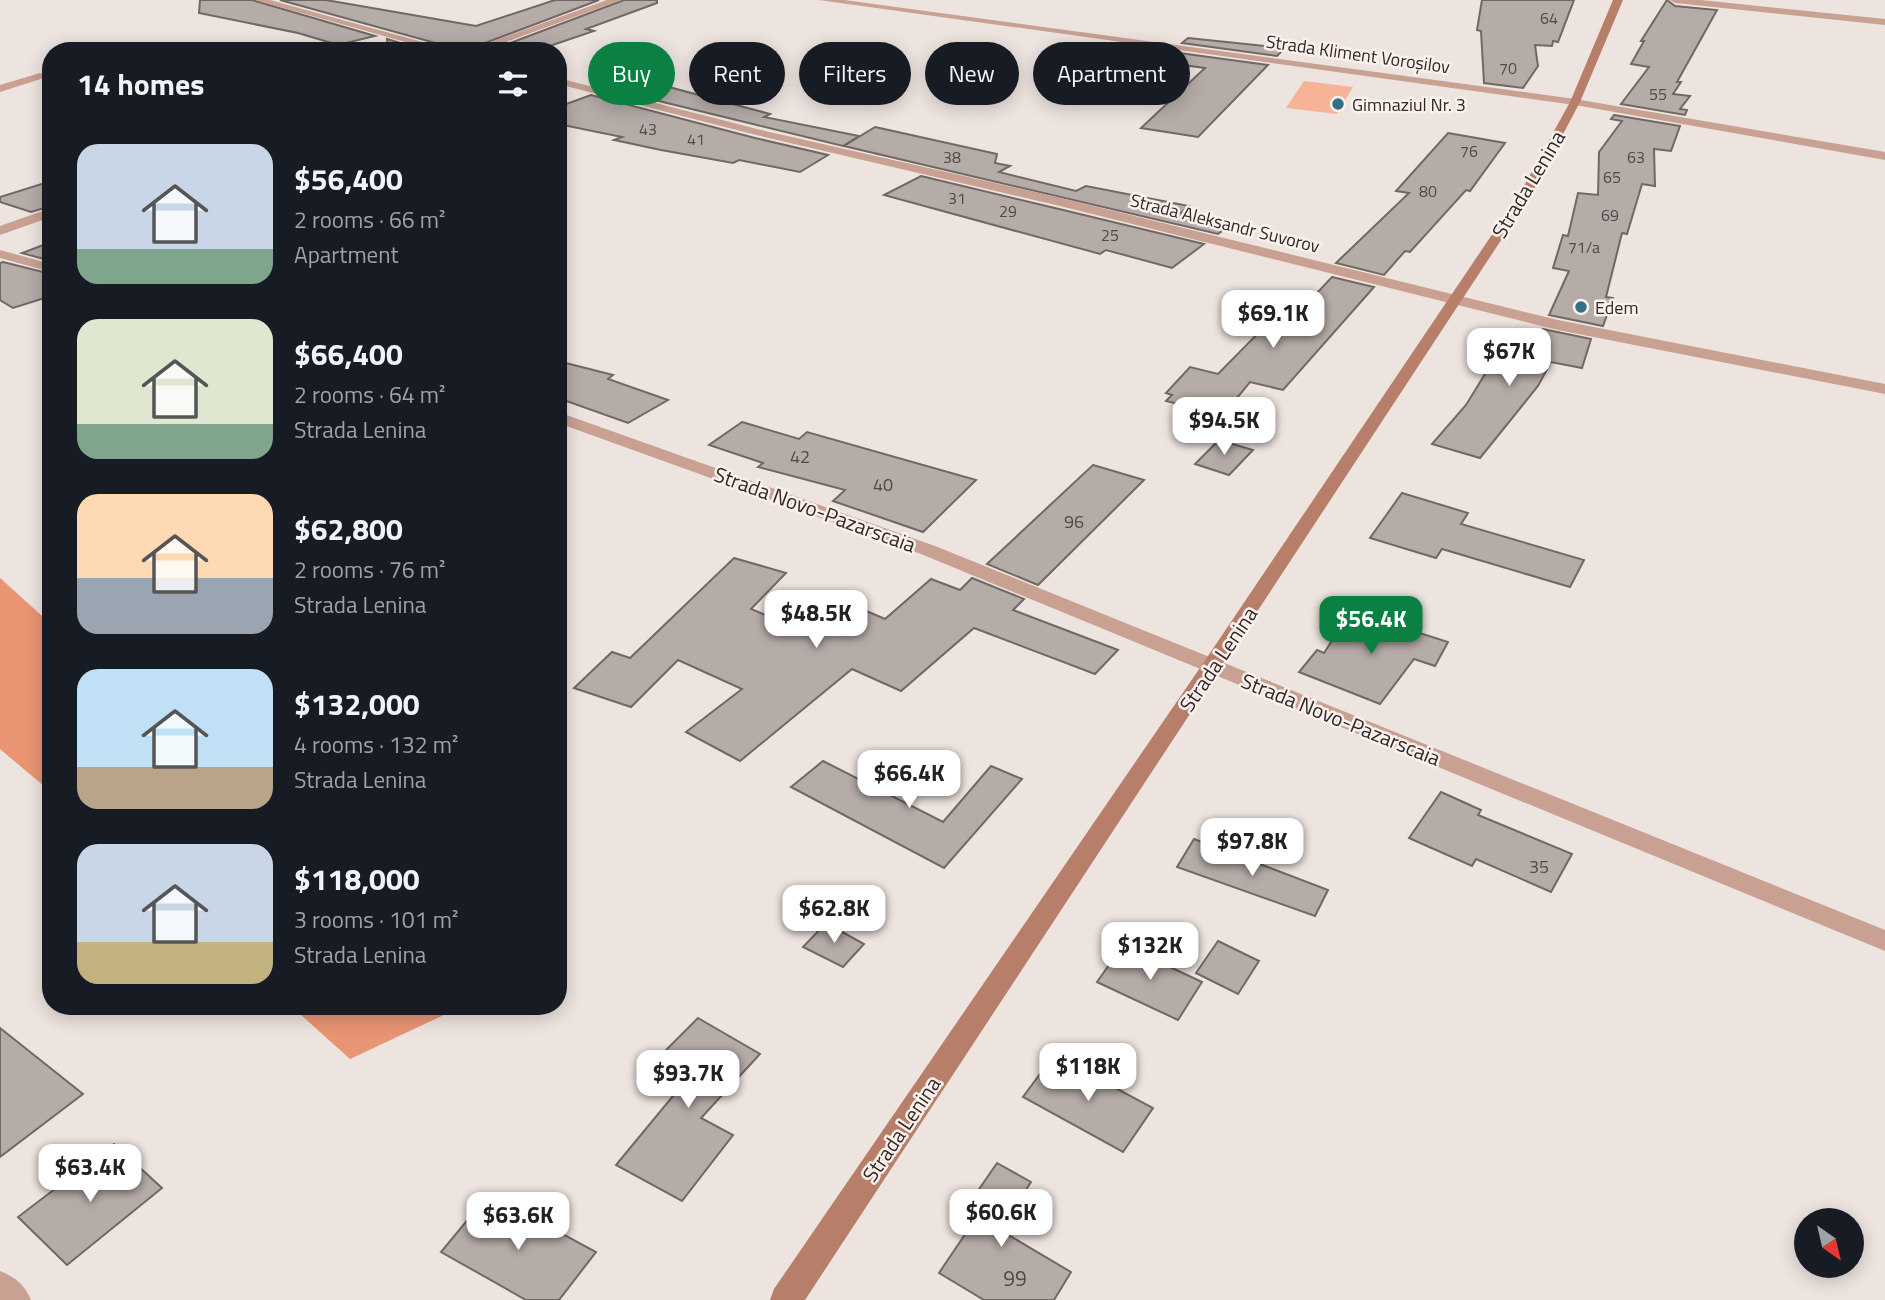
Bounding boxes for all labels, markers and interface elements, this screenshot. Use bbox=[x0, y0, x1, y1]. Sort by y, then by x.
house number: 64 bbox=[1540, 6, 1558, 30]
street label: Strada Kliment Voroșilov bbox=[1264, 28, 1452, 80]
chip: Buy bbox=[588, 42, 675, 105]
chip: Rent bbox=[689, 42, 785, 105]
chip: Filters bbox=[799, 42, 911, 105]
chip: New bbox=[925, 42, 1019, 105]
chip: Apartment bbox=[1033, 42, 1190, 105]
house number: 70 bbox=[1499, 56, 1517, 80]
text: 14 homes bbox=[77, 61, 204, 107]
icon: filters bbox=[494, 65, 532, 103]
house number: 55 bbox=[1649, 82, 1667, 106]
place label: Gimnaziul Nr. 3 bbox=[1352, 91, 1466, 118]
marker: Gimnaziul Nr. 3 bbox=[1330, 96, 1346, 112]
house number: 43 bbox=[639, 117, 657, 141]
street label: Strada Lenina bbox=[1483, 124, 1573, 244]
house number: 41 bbox=[687, 127, 705, 151]
house number: 76 bbox=[1460, 139, 1478, 163]
house number: 38 bbox=[943, 145, 961, 169]
house number: 63 bbox=[1627, 145, 1645, 169]
text: $56,400 bbox=[294, 156, 403, 202]
house number: 65 bbox=[1603, 165, 1621, 189]
icon: home bbox=[133, 172, 217, 256]
house number: 80 bbox=[1419, 179, 1437, 203]
house number: 31 bbox=[948, 186, 966, 210]
street label: Strada Aleksandr Suvorov bbox=[1127, 186, 1323, 260]
house number: 29 bbox=[999, 199, 1017, 223]
text: 2 rooms · 66 m² bbox=[294, 202, 445, 237]
house number: 69 bbox=[1601, 203, 1619, 227]
house number: 25 bbox=[1101, 223, 1119, 247]
house number: 71/a bbox=[1568, 235, 1600, 259]
text: Apartment bbox=[294, 237, 399, 272]
pin: $69.1K bbox=[1216, 290, 1330, 350]
place label: Edem bbox=[1595, 294, 1638, 321]
text: $69.1K bbox=[1237, 295, 1309, 330]
marker: Edem bbox=[1573, 299, 1589, 315]
pin: $67K bbox=[1468, 328, 1550, 388]
text: $66,400 bbox=[294, 331, 403, 377]
text: $67K bbox=[1483, 333, 1535, 368]
icon: home bbox=[133, 347, 217, 431]
text: 2 rooms · 64 m² bbox=[294, 377, 445, 412]
pin: $94.5K bbox=[1167, 398, 1281, 457]
text: $94.5K bbox=[1188, 402, 1260, 437]
text: Strada Lenina bbox=[294, 412, 426, 447]
house number: 42 bbox=[790, 443, 810, 470]
street label: Strada Novo-Pazarscaia bbox=[710, 458, 921, 561]
house number: 40 bbox=[873, 471, 893, 498]
text: $62,800 bbox=[294, 506, 403, 552]
house number: 96 bbox=[1064, 508, 1084, 535]
icon: home bbox=[133, 522, 217, 606]
text: 2 rooms · 76 m² bbox=[294, 552, 445, 587]
text: Strada Lenina bbox=[294, 587, 426, 622]
pin: $48.5K bbox=[759, 590, 873, 650]
text: $48.5K bbox=[780, 595, 852, 630]
pin: $56.4K bbox=[1314, 596, 1428, 656]
street label: Strada Lenina bbox=[1171, 600, 1265, 718]
text: $56.4K bbox=[1335, 601, 1407, 636]
street label: Strada Novo-Pazarscaia bbox=[1236, 664, 1446, 774]
text: $132,000 bbox=[294, 681, 420, 727]
icon: home bbox=[133, 697, 217, 781]
text: 4 rooms · 132 m² bbox=[294, 727, 458, 762]
pin: $66.4K bbox=[852, 750, 966, 810]
text: $66.4K bbox=[873, 755, 945, 790]
text: Strada Lenina bbox=[294, 762, 426, 797]
pin: $97.8K bbox=[1195, 818, 1309, 878]
text: $97.8K bbox=[1216, 823, 1288, 858]
house number: 35 bbox=[1529, 853, 1549, 880]
text: $118,000 bbox=[294, 856, 420, 902]
icon: home bbox=[133, 872, 217, 956]
pin: $62.8K bbox=[777, 886, 891, 945]
text: $62.8K bbox=[798, 890, 870, 925]
text: 3 rooms · 101 m² bbox=[294, 902, 458, 937]
pin: $132K bbox=[1101, 922, 1199, 982]
text: $132K bbox=[1117, 927, 1183, 962]
text: Strada Lenina bbox=[294, 937, 426, 972]
pin: $118K bbox=[1039, 1044, 1137, 1103]
text: $118K bbox=[1055, 1048, 1121, 1083]
pin: $93.7K bbox=[631, 1050, 745, 1110]
text: $93.7K bbox=[652, 1055, 724, 1090]
street label: Strada Lenina bbox=[854, 1070, 948, 1188]
pin: $63.4K bbox=[33, 1144, 147, 1204]
text: $63.4K bbox=[54, 1149, 126, 1184]
pin: $60.6K bbox=[944, 1190, 1058, 1249]
pin: $63.6K bbox=[461, 1192, 575, 1252]
text: $60.6K bbox=[965, 1194, 1037, 1229]
text: $63.6K bbox=[482, 1197, 554, 1232]
north arrow bbox=[1794, 1208, 1864, 1278]
map controls bbox=[1794, 1208, 1864, 1278]
house number: 99 bbox=[1003, 1262, 1027, 1294]

